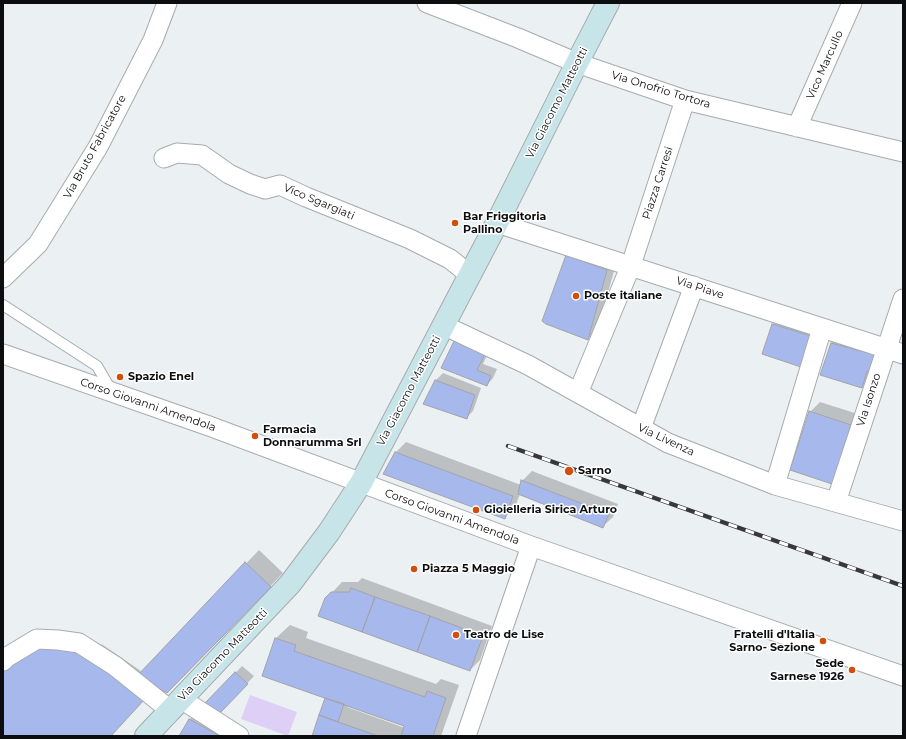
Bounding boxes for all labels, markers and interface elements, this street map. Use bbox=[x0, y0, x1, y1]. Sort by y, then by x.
street label: Vico Marcullo bbox=[804, 29, 846, 101]
street label: Via Giacomo Matteotti bbox=[523, 45, 591, 161]
street label: Via Onofrio Tortora bbox=[610, 69, 712, 111]
street label: Via Bruto Fabricatore bbox=[61, 93, 129, 201]
street label: Piazza Carresi bbox=[640, 145, 676, 221]
street label: Vico Sgargiati bbox=[282, 181, 356, 223]
place label: Bar Friggitoria Pallino bbox=[463, 210, 546, 236]
marker: Bar Friggitoria Pallino bbox=[450, 218, 460, 228]
street label: Via Piave bbox=[674, 274, 726, 302]
place label: Poste italiane bbox=[584, 289, 662, 303]
marker: Poste italiane bbox=[571, 291, 581, 301]
street label: Via Giacomo Matteotti bbox=[374, 334, 444, 448]
place label: Spazio Enel bbox=[128, 370, 194, 384]
marker: Spazio Enel bbox=[115, 372, 125, 382]
street label: Via Isonzo bbox=[854, 372, 884, 428]
street label: Corso Giovanni Amendola bbox=[78, 376, 218, 434]
street label: Via Livenza bbox=[635, 421, 697, 459]
place label: Farmacia Donnarumma Srl bbox=[263, 423, 362, 449]
marker: Farmacia Donnarumma Srl bbox=[250, 431, 260, 441]
place label: Sarno bbox=[578, 464, 611, 478]
marker: Sarno bbox=[563, 465, 575, 477]
street label: Corso Giovanni Amendola bbox=[383, 486, 521, 548]
place label: Gioielleria Sirica Arturo bbox=[484, 503, 617, 517]
marker: Gioielleria Sirica Arturo bbox=[471, 505, 481, 515]
place label: Piazza 5 Maggio bbox=[422, 562, 515, 576]
marker: Piazza 5 Maggio bbox=[409, 564, 419, 574]
street label: Via Giacomo Matteotti bbox=[176, 606, 270, 704]
place label: Teatro de Lise bbox=[464, 628, 544, 642]
place label: Fratelli d'Italia Sarno- Sezione bbox=[729, 628, 815, 654]
marker: Teatro de Lise bbox=[451, 630, 461, 640]
marker: Fratelli d'Italia Sarno- Sezione bbox=[818, 636, 828, 646]
place label: Sede Sarnese 1926 bbox=[770, 657, 844, 683]
marker: Sede Sarnese 1926 bbox=[847, 665, 857, 675]

